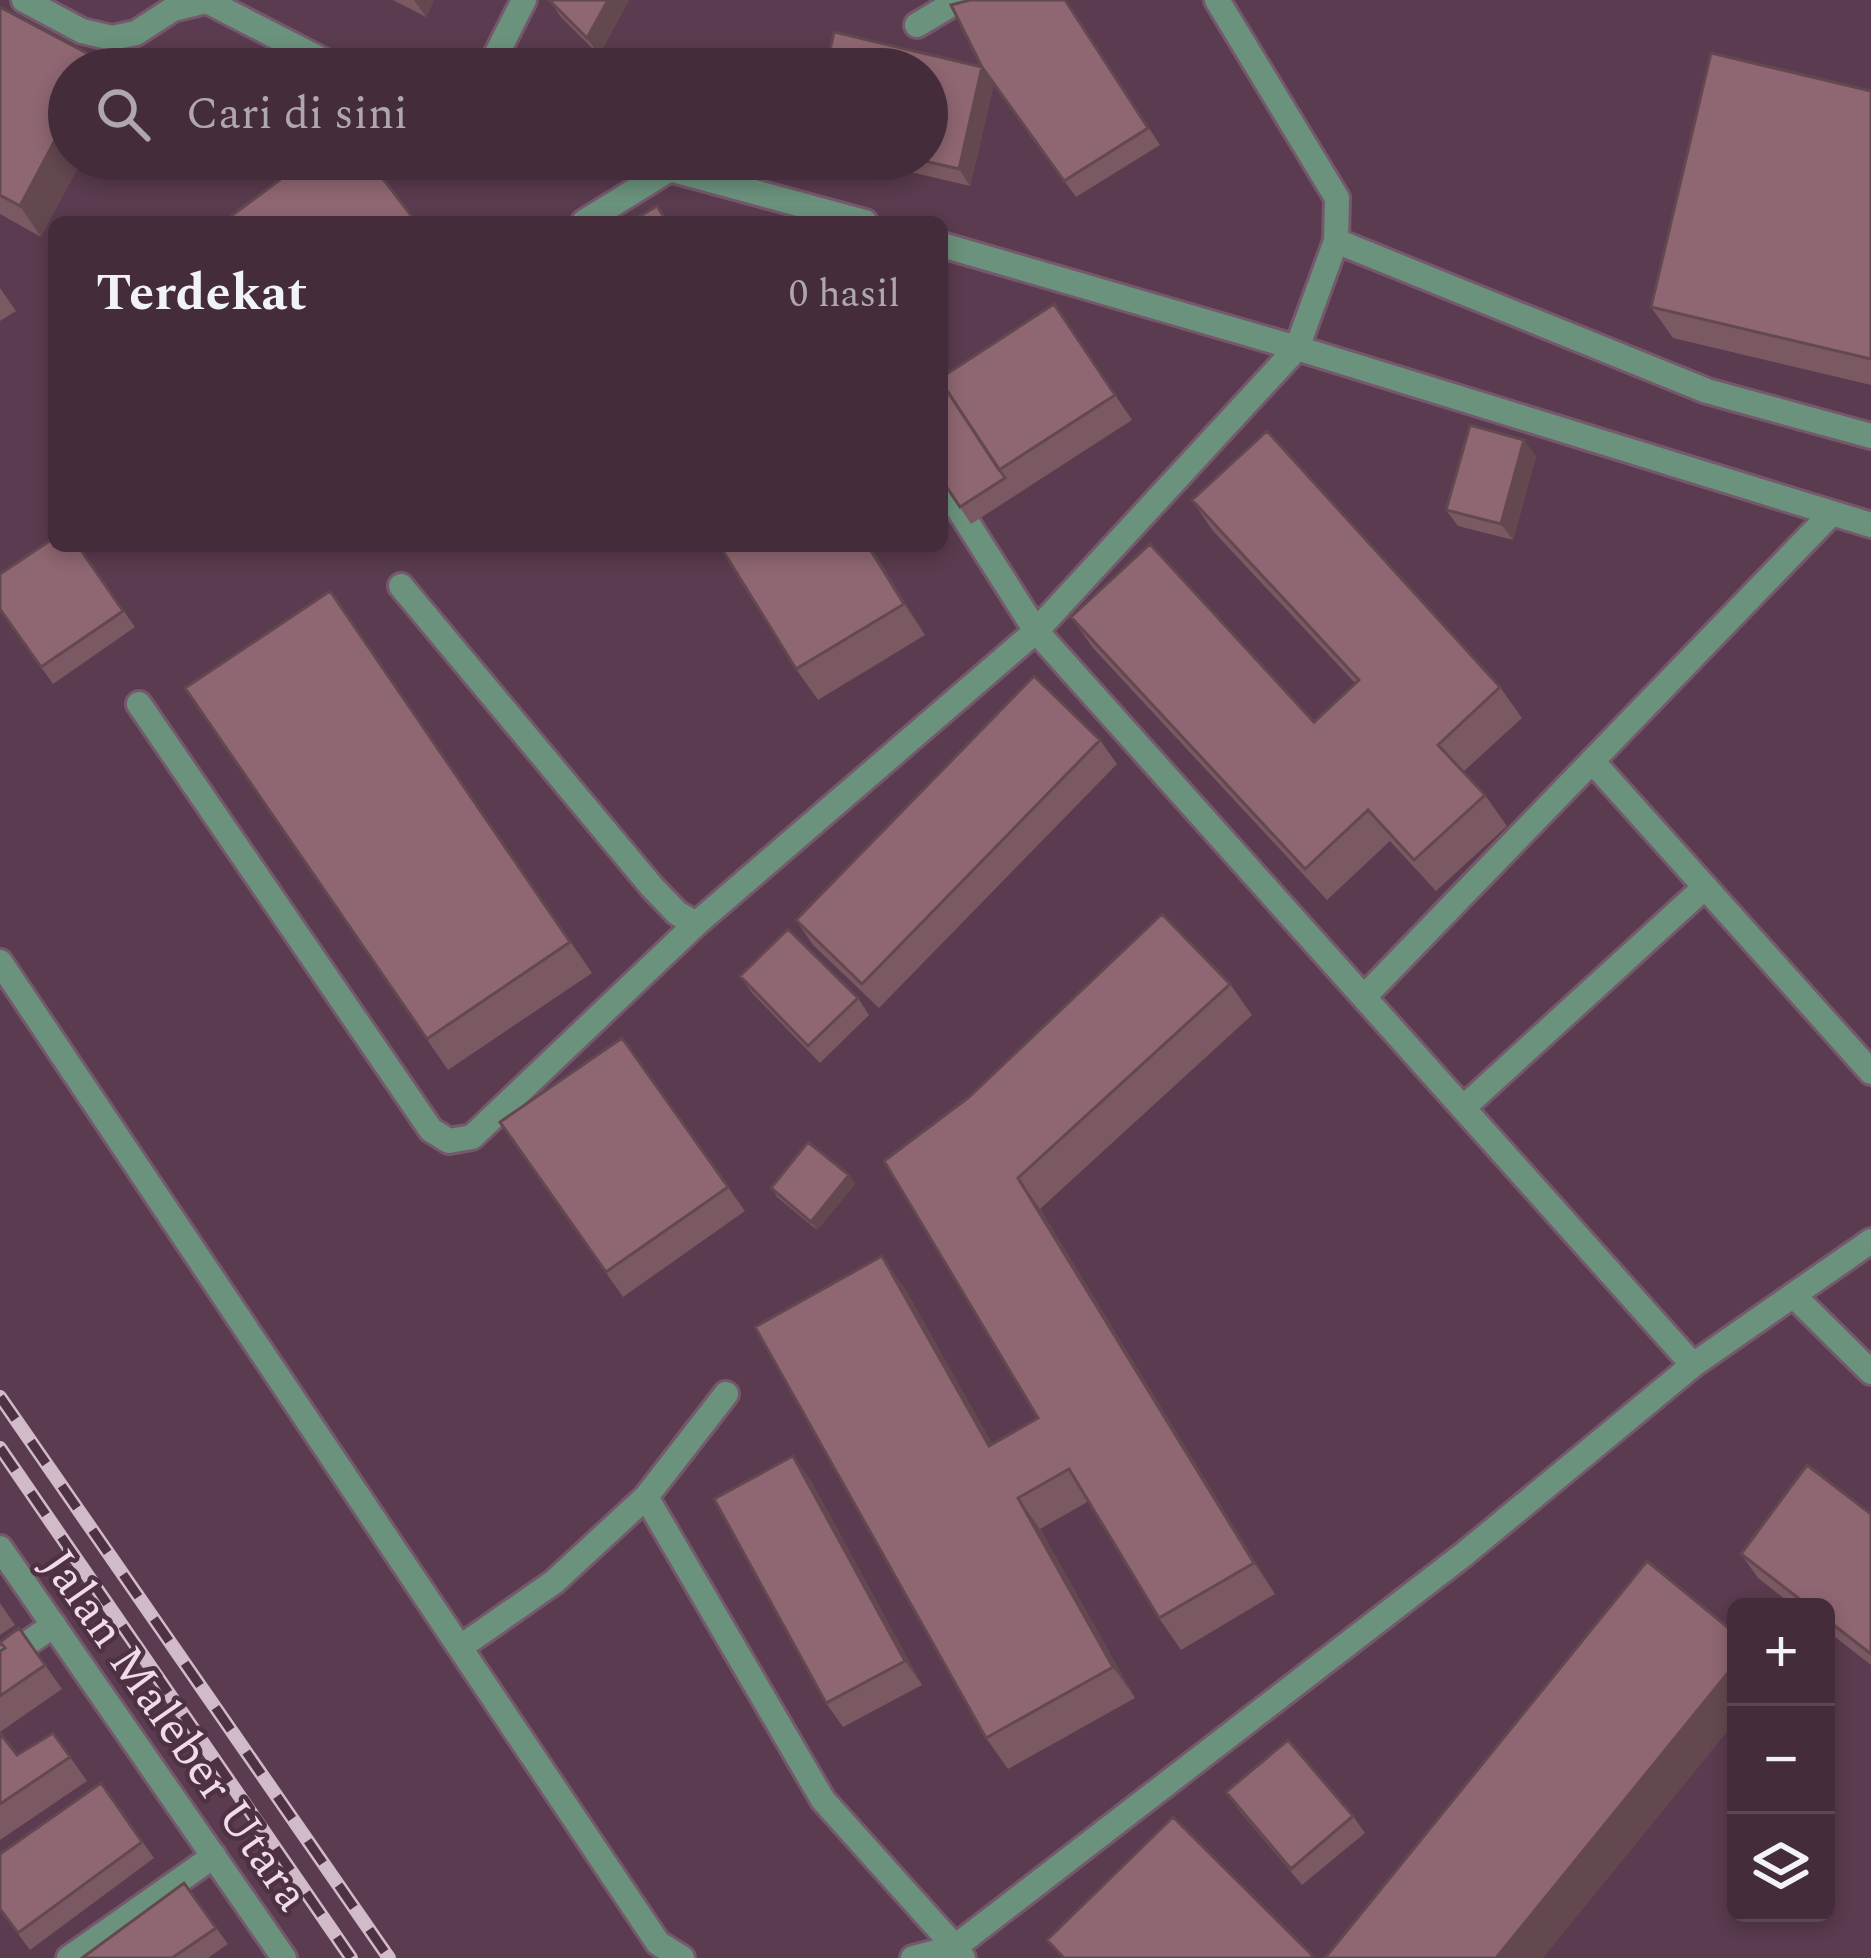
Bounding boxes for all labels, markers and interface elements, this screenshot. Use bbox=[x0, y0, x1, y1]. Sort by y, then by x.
search box bbox=[48, 48, 948, 180]
text: Cari di sini bbox=[186, 80, 408, 149]
icon: search bbox=[90, 81, 156, 147]
text: Terdekat bbox=[96, 255, 307, 333]
text: 0 hasil bbox=[789, 265, 900, 324]
street label: Jalan Maleber Utara bbox=[22, 1534, 328, 1927]
map controls bbox=[1727, 1598, 1835, 1922]
button: + bbox=[1727, 1598, 1835, 1706]
button: − bbox=[1727, 1706, 1835, 1814]
button: layers bbox=[1727, 1814, 1835, 1922]

